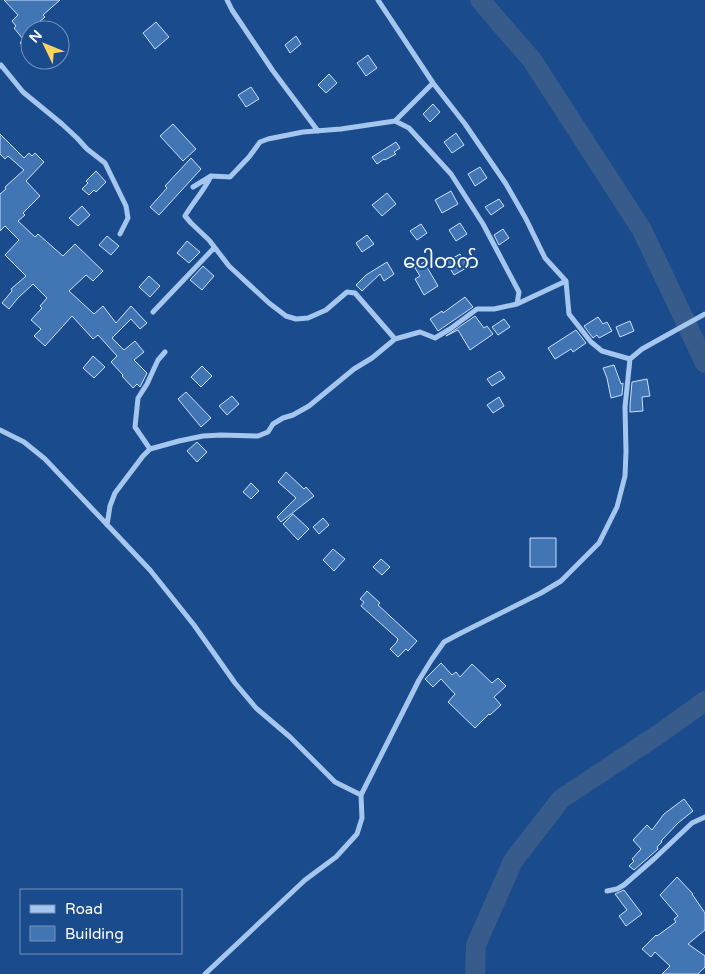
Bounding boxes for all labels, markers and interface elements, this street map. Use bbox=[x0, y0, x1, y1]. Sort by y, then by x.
north arrow bbox=[20, 20, 70, 70]
text: N bbox=[26, 27, 46, 46]
district label: ဝေါတက် bbox=[403, 247, 479, 274]
legend bbox=[20, 889, 182, 954]
text: Road bbox=[65, 900, 103, 918]
text: Building bbox=[65, 925, 124, 943]

